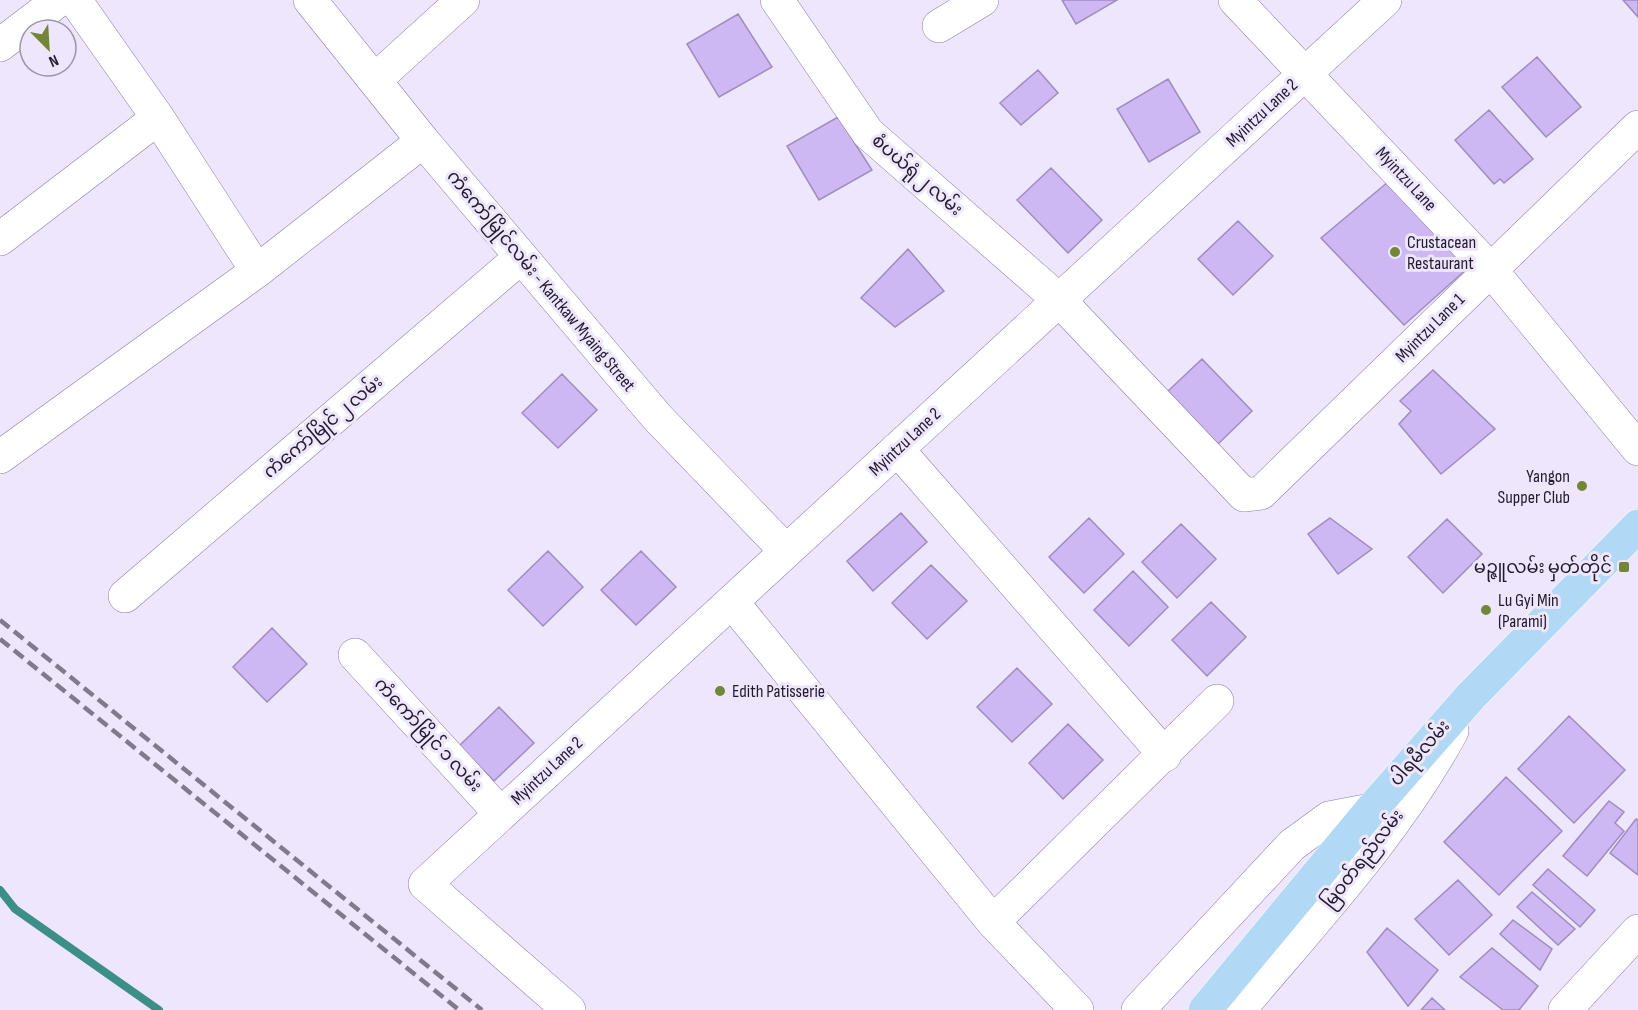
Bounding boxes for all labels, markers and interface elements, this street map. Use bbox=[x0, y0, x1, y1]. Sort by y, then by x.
north arrow bbox=[18, 18, 78, 78]
text: N bbox=[46, 50, 61, 71]
street label: Myintzu Lane 2 bbox=[1222, 75, 1302, 151]
street label: စံပယ်ရုံ ၂ လမ်း bbox=[865, 128, 969, 223]
street label: Myintzu Lane bbox=[1371, 143, 1441, 215]
street label: ကံကော်မြိုင်လမ်း - Kantkaw Myaing Street bbox=[439, 164, 643, 399]
place label: Crustacean Restaurant bbox=[1407, 232, 1476, 274]
marker: Crustacean Restaurant bbox=[1388, 245, 1402, 259]
street label: Myintzu Lane 1 bbox=[1391, 289, 1469, 367]
street label: ကံကော်မြိုင် ၂ လမ်း bbox=[257, 368, 389, 486]
street label: Myintzu Lane 2 bbox=[865, 404, 945, 480]
place label: Yangon Supper Club bbox=[1498, 466, 1570, 508]
marker: Yangon Supper Club bbox=[1575, 479, 1589, 493]
place label: မဉ္ဇူလမ်း မှတ်တိုင် bbox=[1474, 553, 1612, 582]
marker: မဉ္ဇူလမ်း မှတ်တိုင် bbox=[1617, 560, 1631, 574]
place label: Lu Gyi Min (Parami) bbox=[1498, 590, 1559, 632]
marker: Lu Gyi Min (Parami) bbox=[1479, 603, 1493, 617]
street label: ကံကော်မြိုင် ၁ လမ်း bbox=[367, 671, 489, 799]
place label: Edith Patisserie bbox=[732, 681, 825, 702]
marker: Edith Patisserie bbox=[713, 684, 727, 698]
street label: ပါရမီလမ်း bbox=[1383, 713, 1457, 793]
street label: Myintzu Lane 2 bbox=[507, 733, 587, 809]
street label: မြဝတ်ရည်လမ်း bbox=[1316, 804, 1411, 915]

